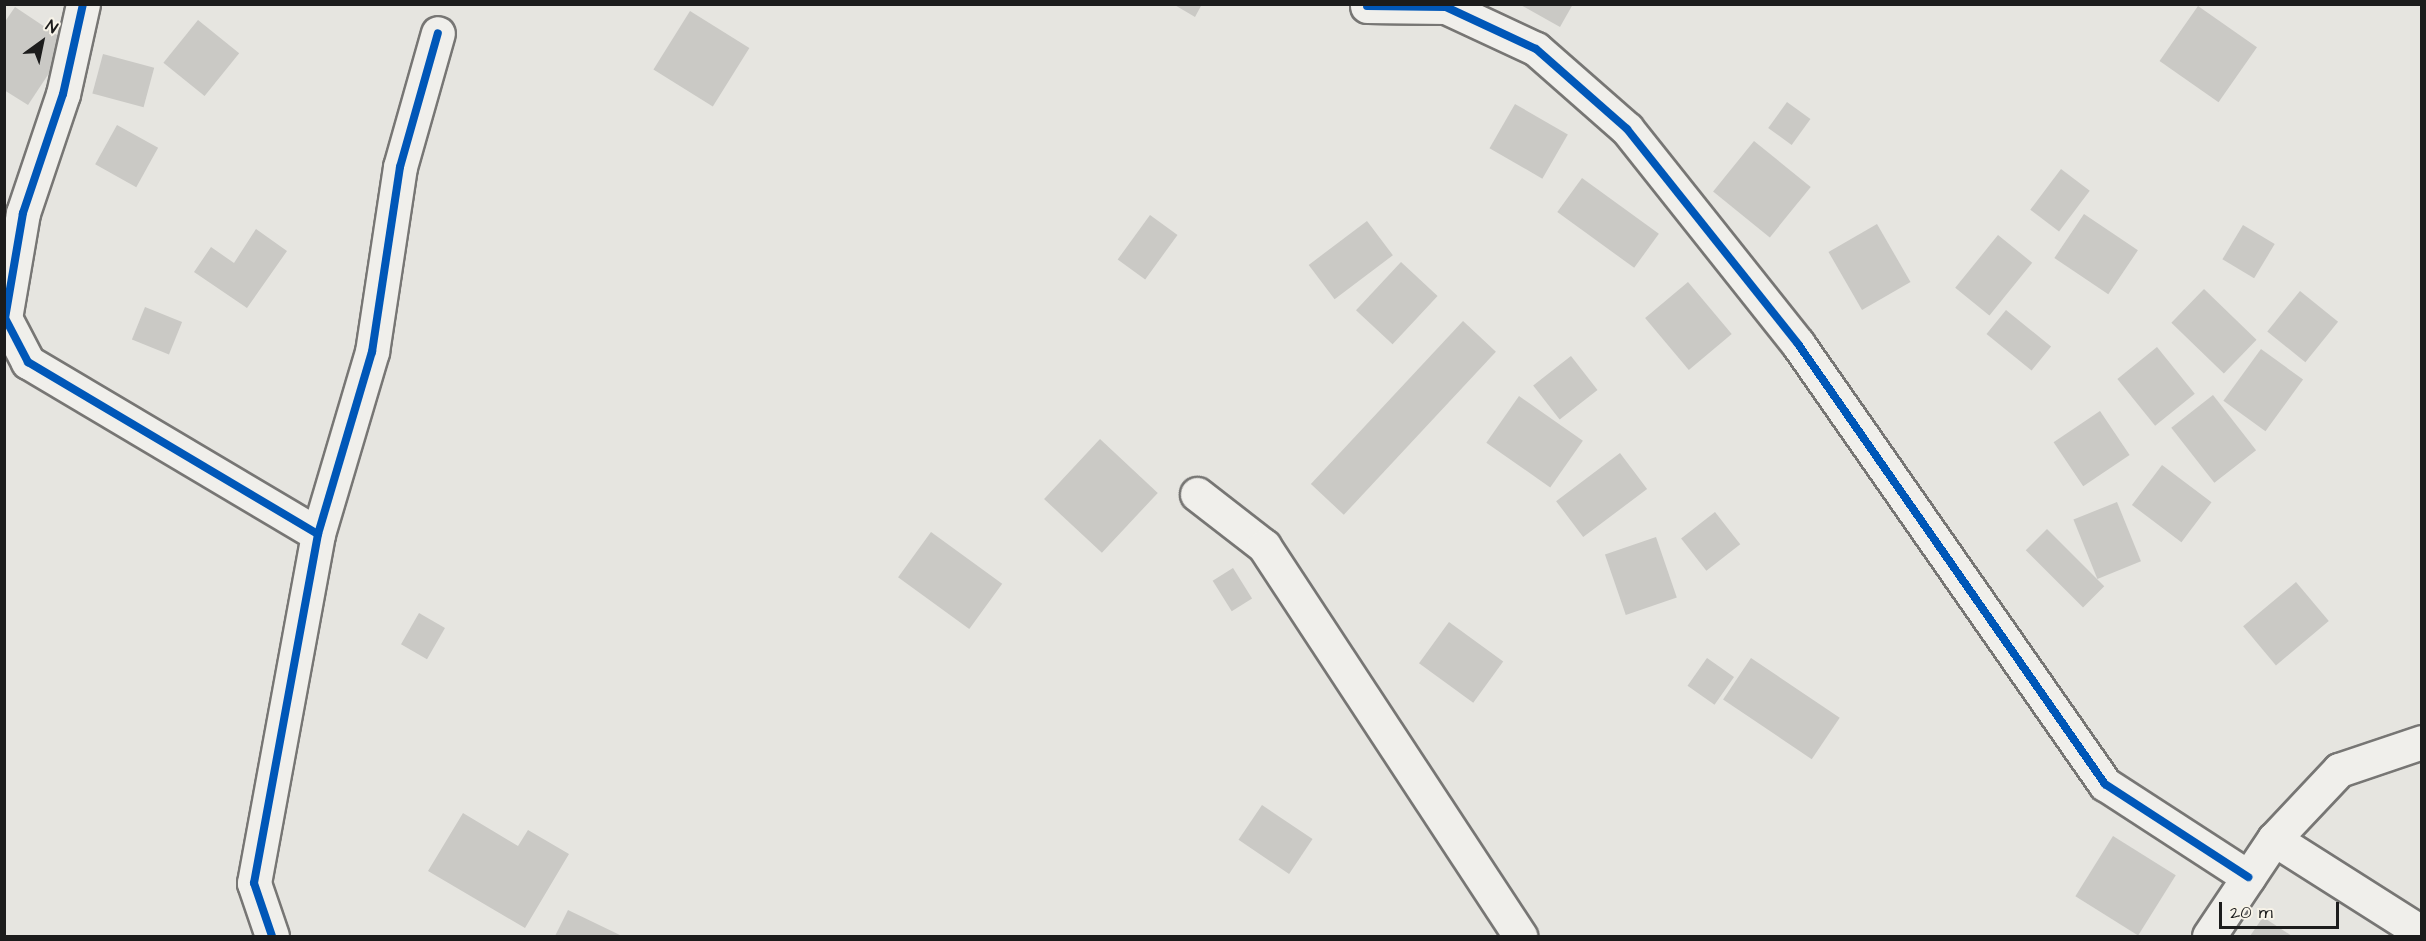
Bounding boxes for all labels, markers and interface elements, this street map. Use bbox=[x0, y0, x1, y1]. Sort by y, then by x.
north arrow bbox=[12, 12, 72, 72]
text: N bbox=[42, 15, 62, 39]
scale bar bbox=[2222, 890, 2342, 928]
text: 20 m bbox=[2230, 900, 2273, 925]

